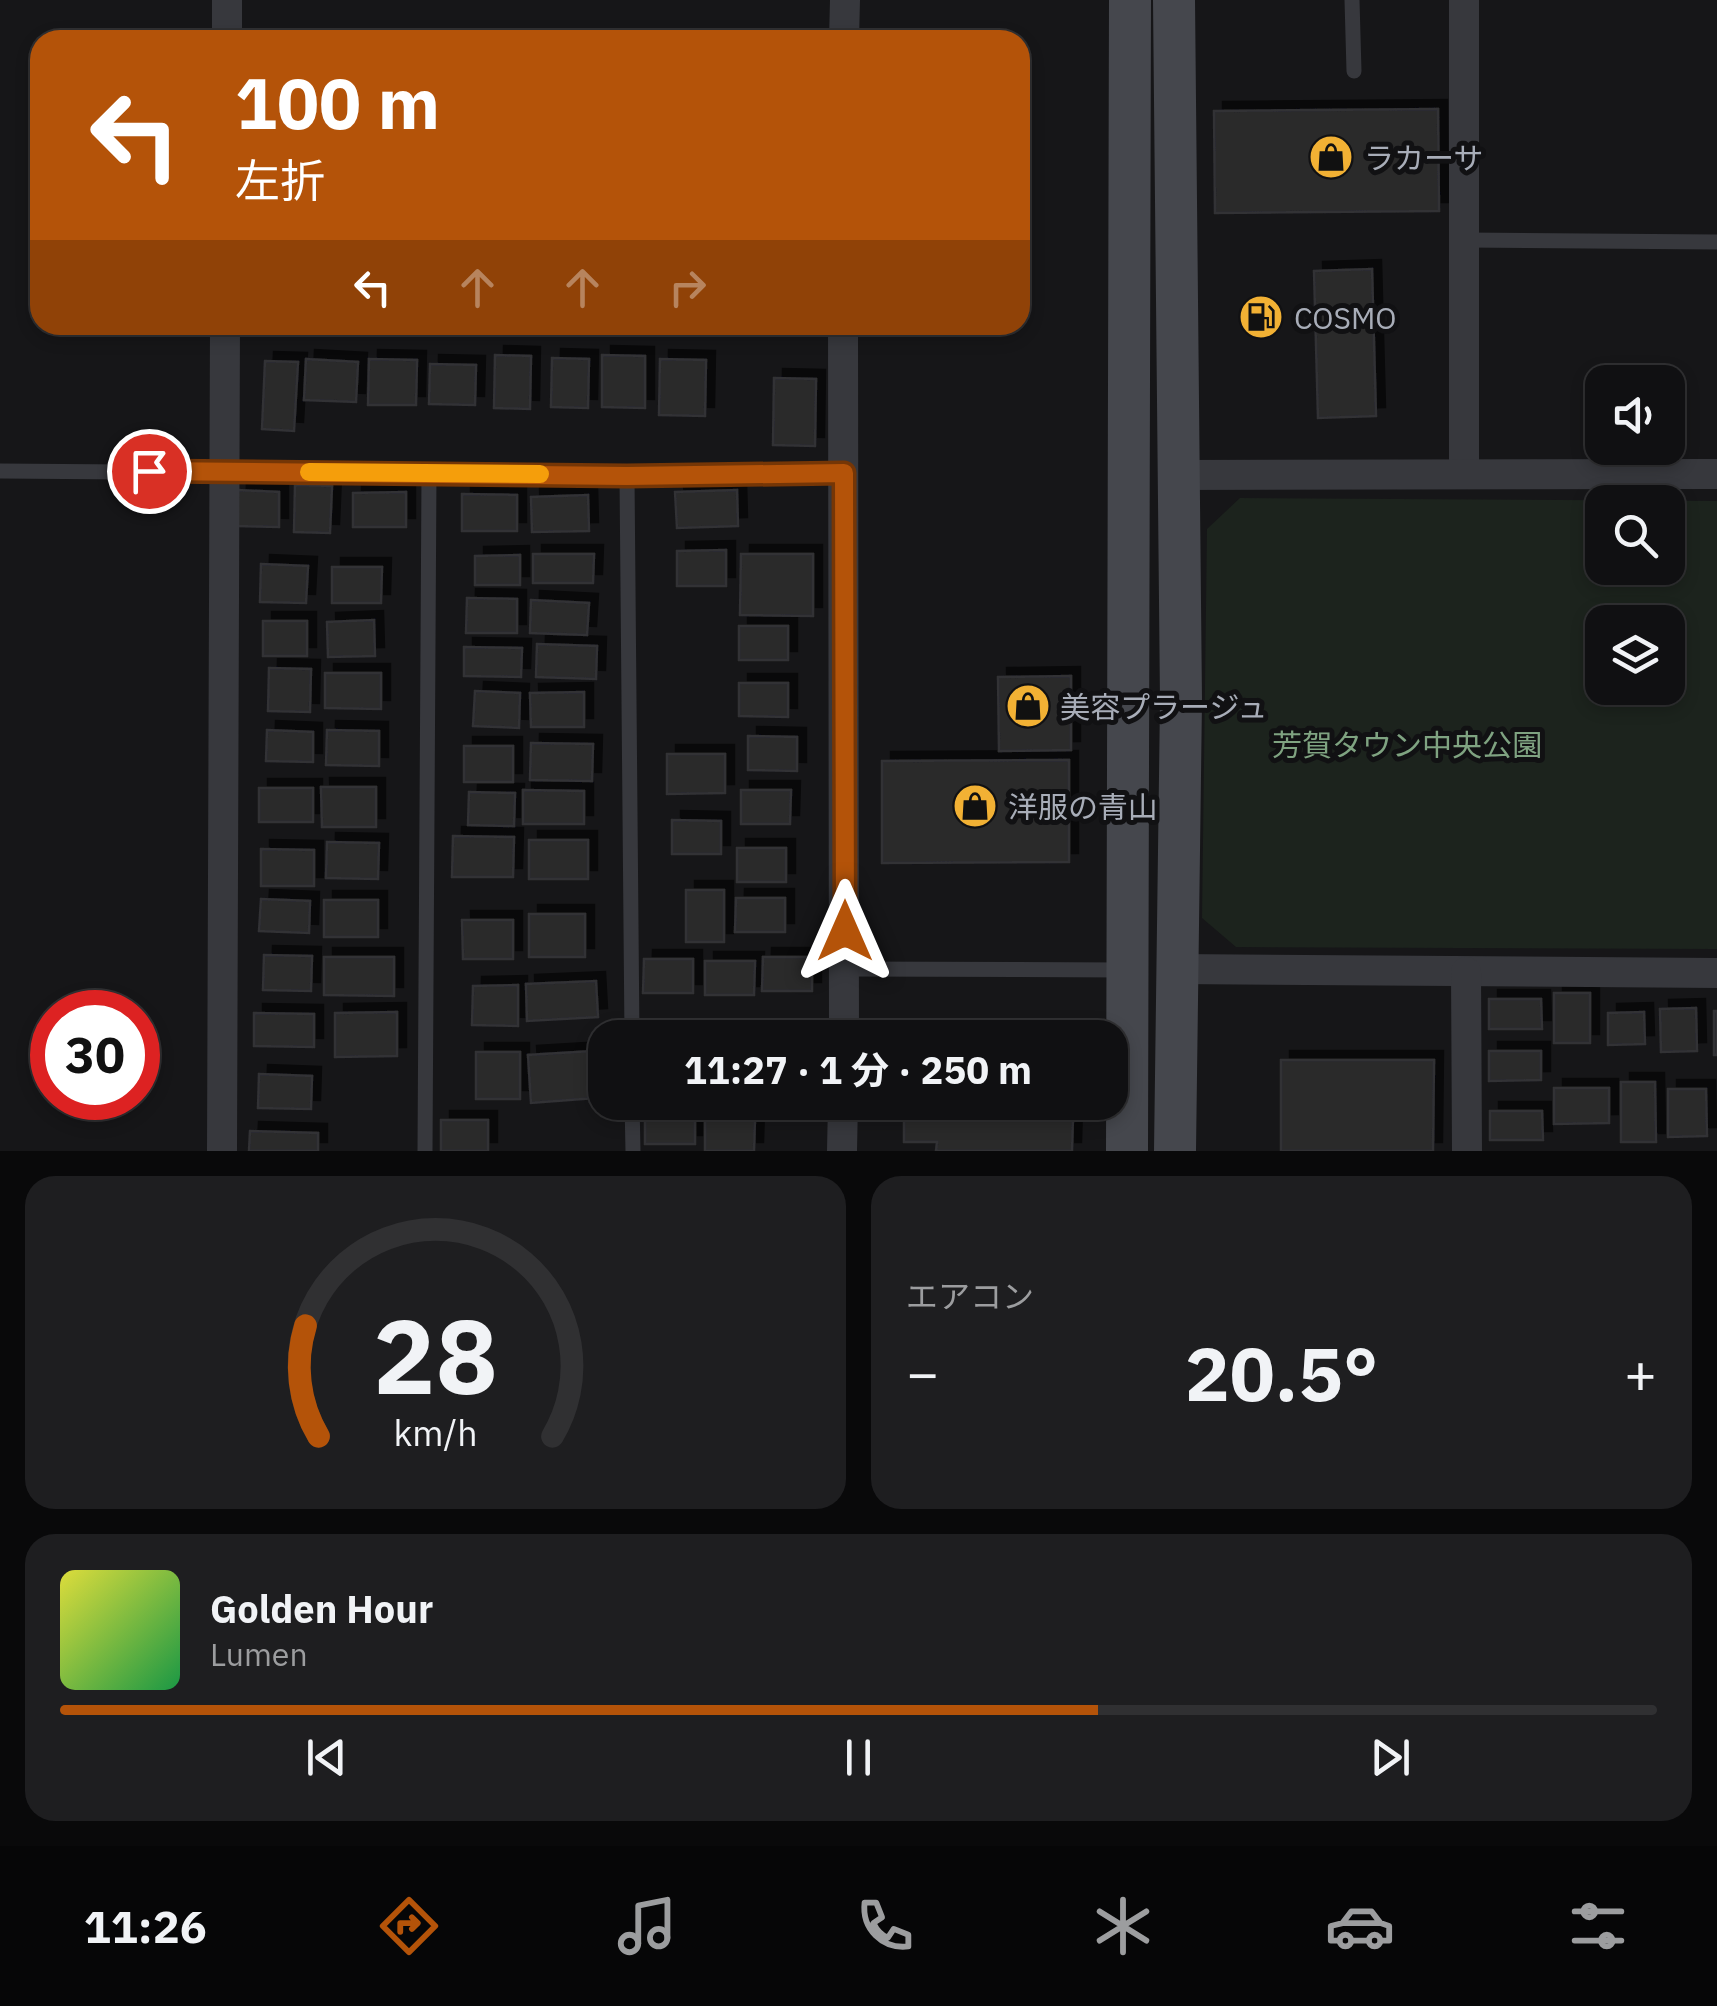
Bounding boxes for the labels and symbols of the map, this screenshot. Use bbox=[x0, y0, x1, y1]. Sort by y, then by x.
shop icon: ラカーサ bbox=[1308, 134, 1354, 180]
place label: ラカーサ bbox=[1364, 138, 1483, 177]
fuel station icon: COSMO bbox=[1238, 294, 1284, 340]
place label: COSMO bbox=[1294, 298, 1397, 337]
pin bbox=[107, 429, 192, 514]
shop icon: 美容プラージュ bbox=[1005, 683, 1051, 729]
place label: 美容プラージュ bbox=[1060, 687, 1267, 726]
park label: 芳賀タウン中央公園 bbox=[1272, 725, 1542, 764]
shop icon: 洋服の青山 bbox=[952, 783, 998, 829]
place label: 洋服の青山 bbox=[1008, 787, 1158, 826]
position arrow bbox=[793, 879, 897, 983]
speed limit sign: 30 bbox=[30, 990, 160, 1120]

